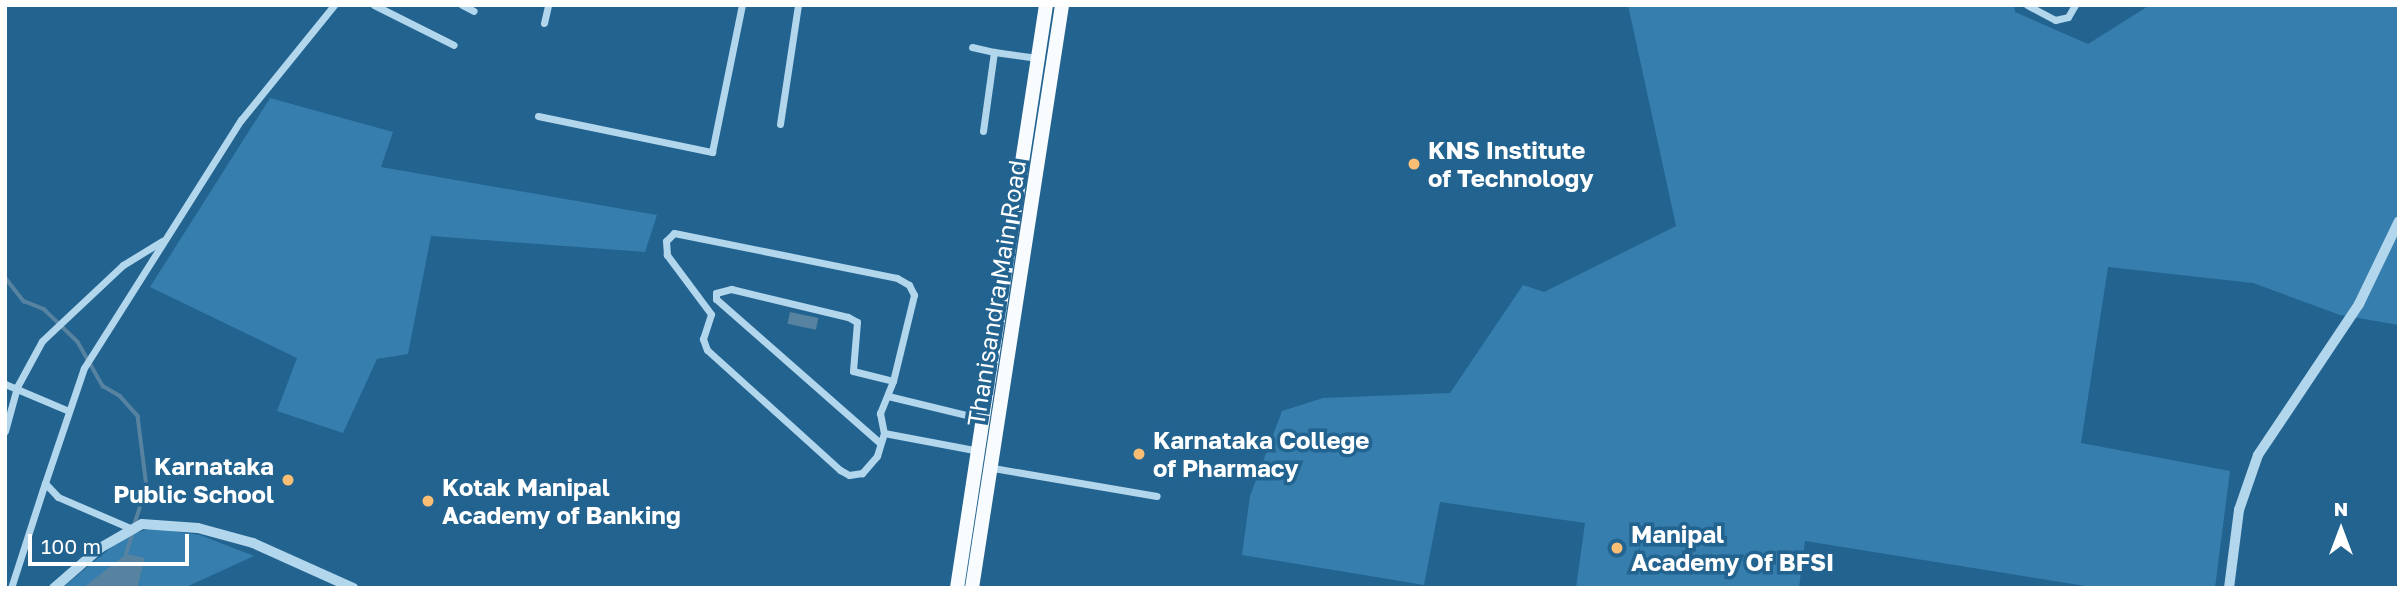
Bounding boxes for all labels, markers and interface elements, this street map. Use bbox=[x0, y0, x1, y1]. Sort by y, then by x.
place label: KNS Institute of Technology bbox=[1428, 136, 1594, 192]
marker: KNS Institute of Technology bbox=[1406, 156, 1422, 172]
street label: Thanisandra Main Road bbox=[961, 158, 1031, 428]
place label: Karnataka College of Pharmacy bbox=[1153, 426, 1369, 482]
marker: Karnataka College of Pharmacy bbox=[1131, 446, 1147, 462]
place label: Karnataka Public School bbox=[113, 452, 274, 508]
marker: Karnataka Public School bbox=[280, 472, 296, 488]
place label: Kotak Manipal Academy of Banking bbox=[442, 473, 681, 529]
marker: Kotak Manipal Academy of Banking bbox=[420, 493, 436, 509]
north arrow bbox=[2306, 495, 2376, 565]
text: N bbox=[2334, 497, 2348, 520]
scale bar bbox=[32, 520, 192, 564]
place label: Manipal Academy Of BFSI bbox=[1631, 520, 1834, 576]
text: 100 m bbox=[41, 533, 101, 559]
marker: Manipal Academy Of BFSI bbox=[1609, 540, 1625, 556]

